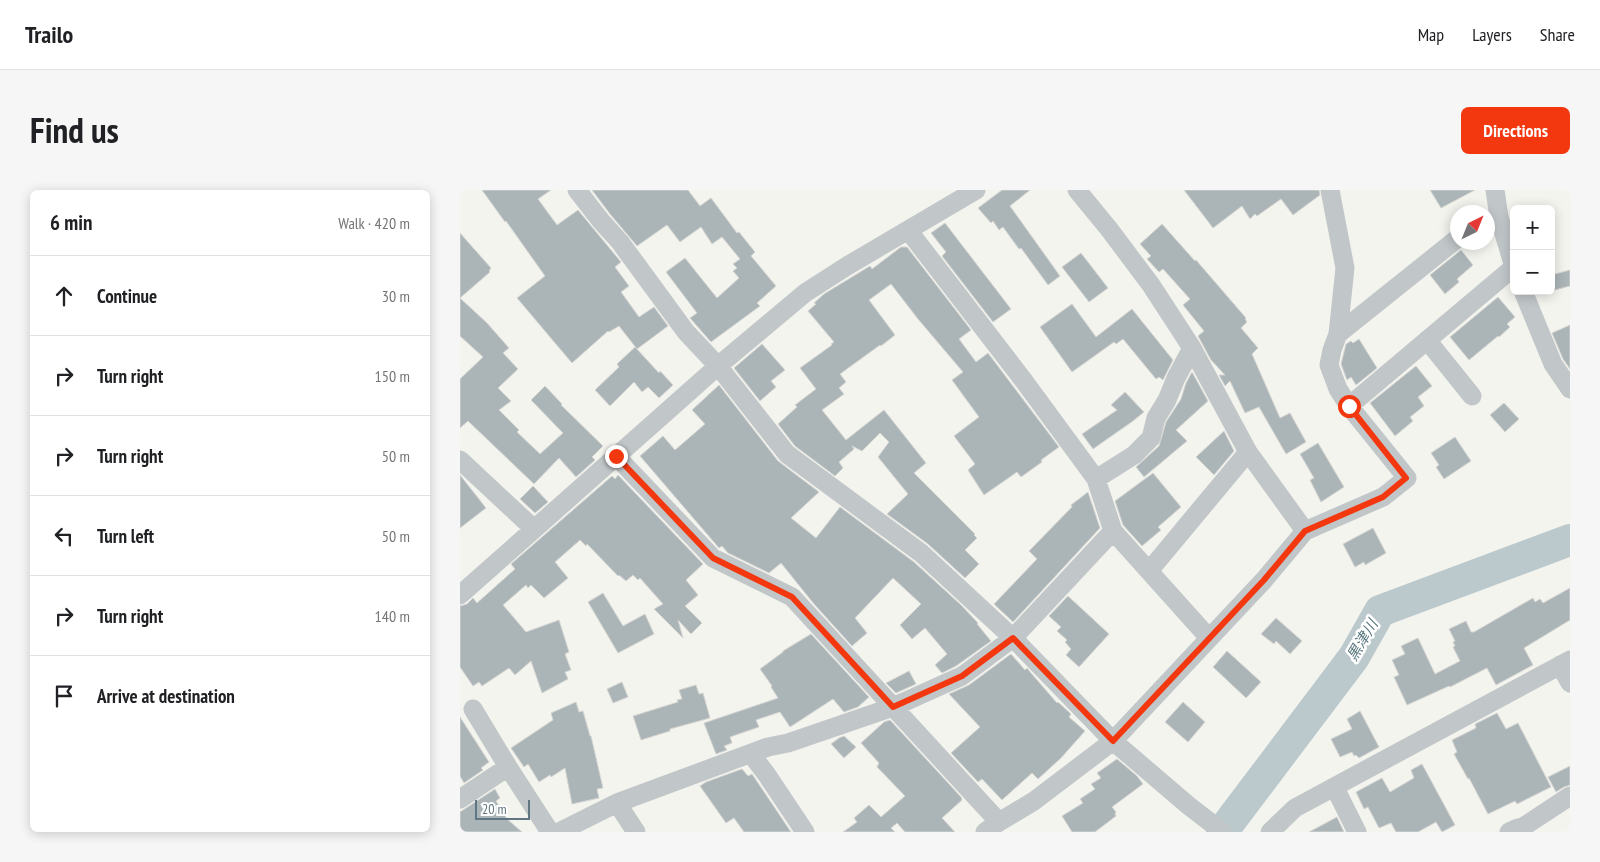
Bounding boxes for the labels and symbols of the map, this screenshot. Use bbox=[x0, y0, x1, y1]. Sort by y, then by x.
north arrow bbox=[1450, 205, 1495, 250]
route start bbox=[1338, 395, 1361, 418]
route end bbox=[605, 445, 628, 468]
water label: 黒津川 bbox=[1342, 614, 1383, 664]
scale bar bbox=[475, 797, 530, 820]

